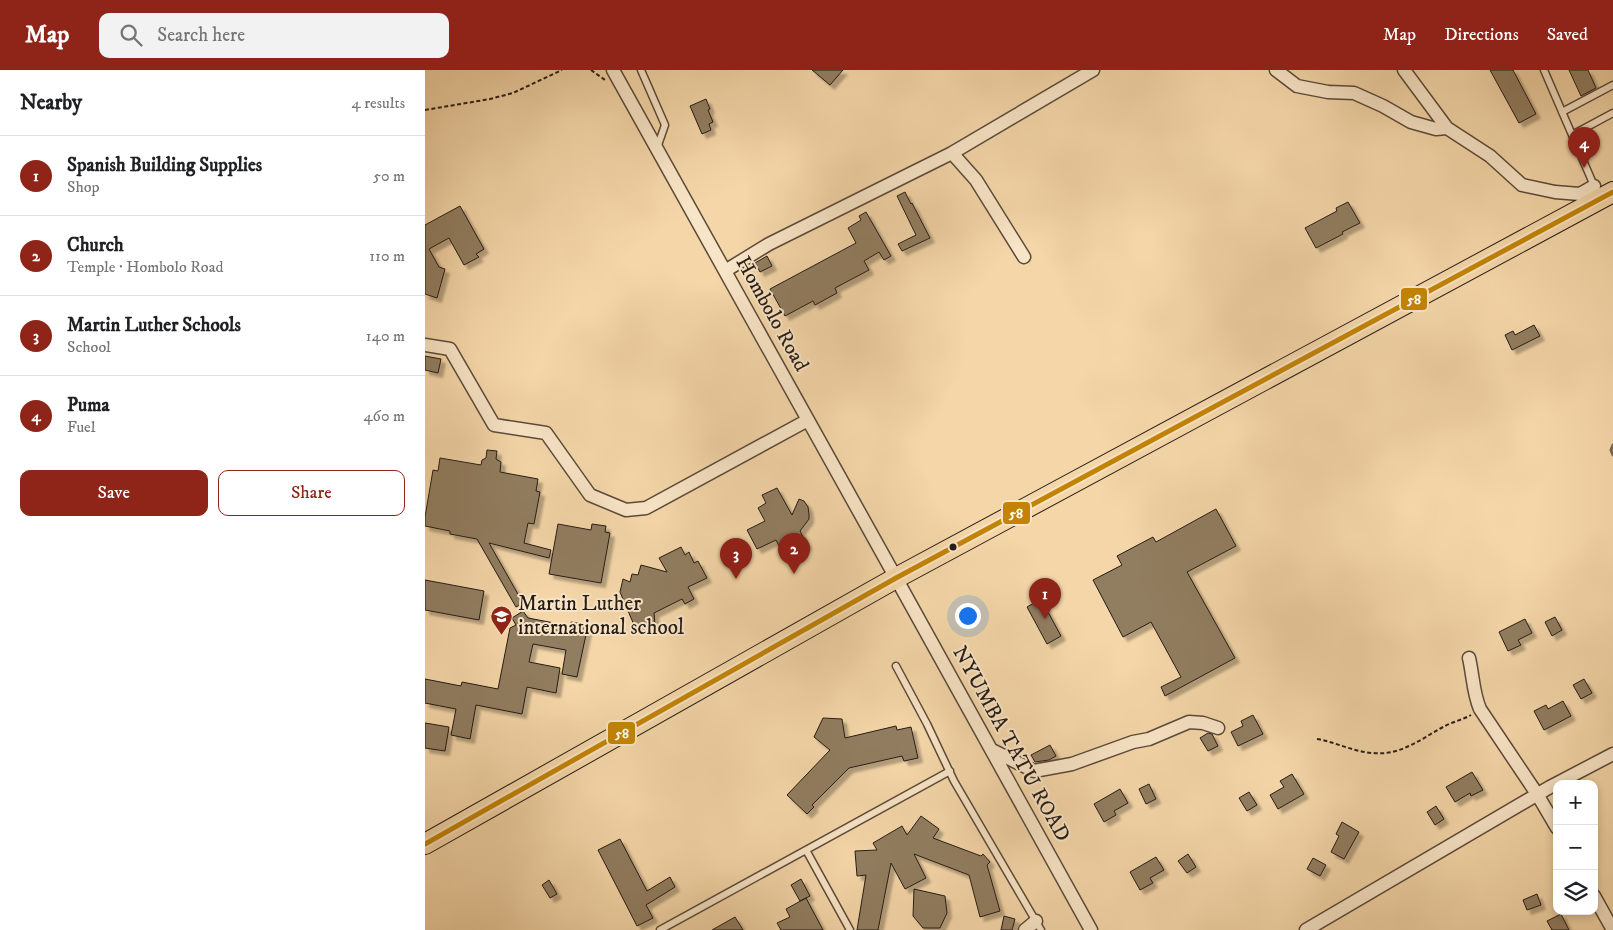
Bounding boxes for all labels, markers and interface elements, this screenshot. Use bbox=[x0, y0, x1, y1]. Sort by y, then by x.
search box bbox=[99, 13, 449, 58]
text: Map bbox=[25, 20, 69, 50]
icon: search bbox=[117, 21, 145, 49]
text: Search here bbox=[157, 24, 245, 47]
text: Map bbox=[1383, 24, 1416, 46]
text: Directions bbox=[1444, 24, 1519, 46]
text: Saved bbox=[1547, 24, 1588, 46]
text: Nearby bbox=[20, 90, 82, 116]
text: 4 results bbox=[352, 93, 405, 113]
pin: 4 bbox=[1568, 127, 1600, 168]
text: Spanish Building Supplies bbox=[67, 154, 262, 177]
text: 1 bbox=[33, 166, 39, 186]
text: 50 m bbox=[373, 166, 405, 186]
text: Shop bbox=[67, 177, 100, 197]
text: Church bbox=[67, 234, 124, 257]
text: 2 bbox=[32, 246, 40, 266]
text: 110 m bbox=[369, 246, 405, 266]
street label: Hombolo Road bbox=[730, 252, 815, 377]
text: Temple · Hombolo Road bbox=[67, 257, 223, 277]
line badge: 58 bbox=[1400, 287, 1428, 311]
text: 58 bbox=[1406, 291, 1421, 309]
text: Martin Luther Schools bbox=[67, 314, 241, 337]
text: 3 bbox=[33, 326, 39, 346]
text: 140 m bbox=[366, 326, 405, 346]
text: School bbox=[67, 337, 111, 357]
text: Puma bbox=[67, 394, 110, 417]
text: 4 bbox=[31, 406, 41, 426]
text: 460 m bbox=[363, 406, 405, 426]
text: Fuel bbox=[67, 417, 96, 437]
button: Save bbox=[20, 470, 208, 516]
button: Share bbox=[218, 470, 405, 516]
line badge: 58 bbox=[1002, 501, 1031, 525]
text: 58 bbox=[1008, 505, 1023, 523]
pin: 2 bbox=[778, 533, 810, 574]
pin: 3 bbox=[720, 538, 752, 579]
unlabelled marker bbox=[948, 542, 958, 552]
pin: 1 bbox=[1029, 578, 1061, 619]
place label: Martin Luther international school bbox=[518, 591, 685, 641]
your location bbox=[955, 603, 981, 629]
school or university icon: Martin Luther international school bbox=[490, 604, 514, 635]
street label: NYUMBA TATU ROAD bbox=[946, 642, 1076, 846]
line badge: 58 bbox=[607, 721, 636, 745]
text: 58 bbox=[614, 725, 629, 743]
map controls bbox=[1553, 780, 1598, 915]
button: + bbox=[1553, 780, 1598, 825]
button: − bbox=[1553, 825, 1598, 870]
button: layers bbox=[1553, 870, 1598, 915]

